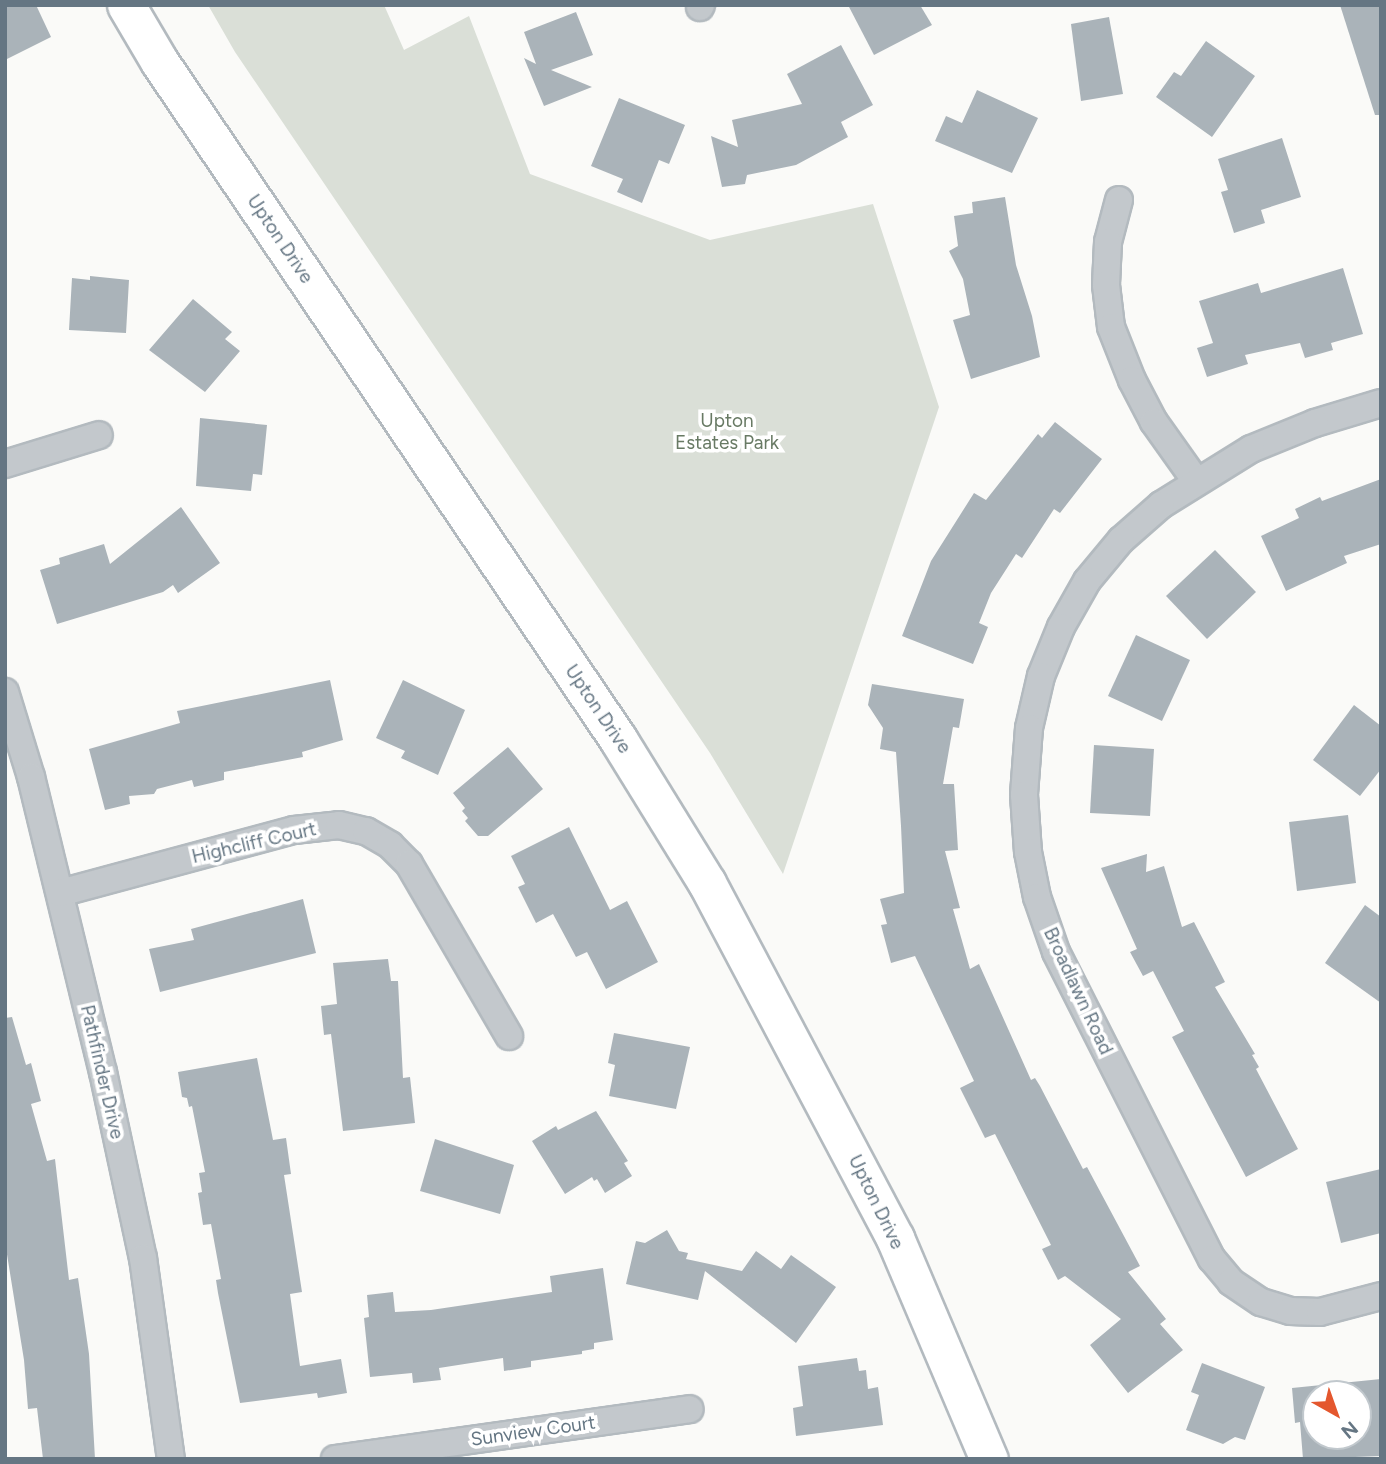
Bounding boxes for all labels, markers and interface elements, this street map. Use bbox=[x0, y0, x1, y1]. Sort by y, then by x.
street label: Upton Drive bbox=[242, 190, 318, 288]
park label: Upton Estates Park bbox=[675, 410, 779, 454]
street label: Upton Drive bbox=[560, 660, 636, 758]
street label: Highcliff Court bbox=[190, 818, 318, 868]
street label: Broadlawn Road bbox=[1039, 924, 1117, 1058]
street label: Pathfinder Drive bbox=[75, 1003, 129, 1141]
street label: Upton Drive bbox=[843, 1151, 909, 1253]
north arrow bbox=[1302, 1380, 1372, 1450]
street label: Sunview Court bbox=[469, 1411, 597, 1451]
text: N bbox=[1337, 1416, 1363, 1443]

